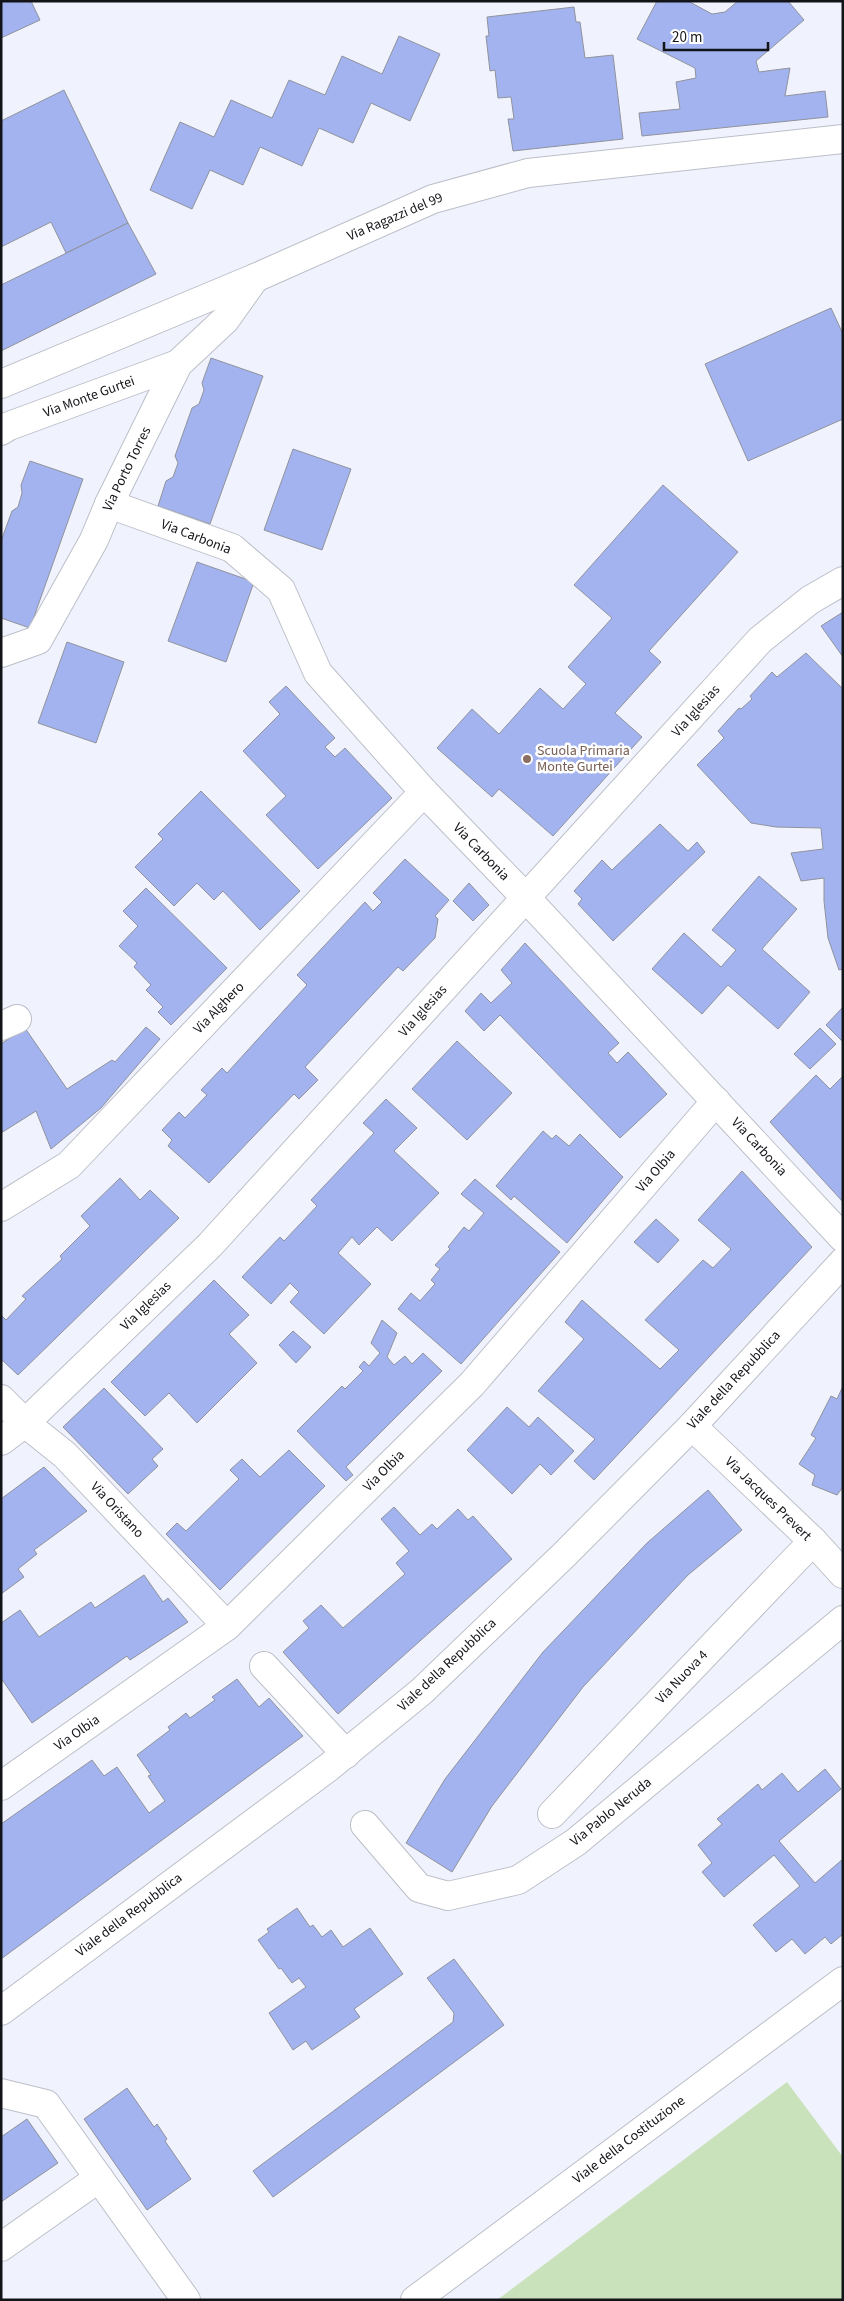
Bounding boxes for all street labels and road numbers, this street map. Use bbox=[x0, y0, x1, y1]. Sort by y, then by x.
street label: Via Ragazzi del 99 bbox=[344, 188, 446, 246]
street label: Via Monte Gurtei bbox=[40, 371, 138, 423]
street label: Via Porto Torres bbox=[98, 423, 156, 515]
street label: Via Carbonia bbox=[158, 514, 234, 560]
street label: Via Iglesias bbox=[667, 680, 725, 741]
street label: Via Carbonia bbox=[448, 818, 514, 886]
street label: Via Alghero bbox=[189, 977, 249, 1039]
street label: Via Iglesias bbox=[394, 980, 452, 1041]
street label: Via Carbonia bbox=[726, 1113, 792, 1181]
street label: Via Olbia bbox=[632, 1145, 680, 1197]
street label: Via Iglesias bbox=[116, 1276, 176, 1335]
street label: Viale della Repubblica bbox=[683, 1326, 785, 1434]
street label: Via Olbia bbox=[359, 1446, 409, 1496]
street label: Via Jacques Prevert bbox=[720, 1452, 816, 1546]
street label: Via Oristano bbox=[86, 1477, 148, 1543]
street label: Viale della Repubblica bbox=[393, 1614, 501, 1716]
street label: Via Nuova 4 bbox=[651, 1646, 713, 1708]
street label: Via Olbia bbox=[50, 1710, 104, 1756]
street label: Via Pablo Neruda bbox=[566, 1773, 656, 1851]
street label: Viale della Repubblica bbox=[72, 1868, 186, 1962]
street label: Viale della Costituzione bbox=[569, 2091, 689, 2189]

